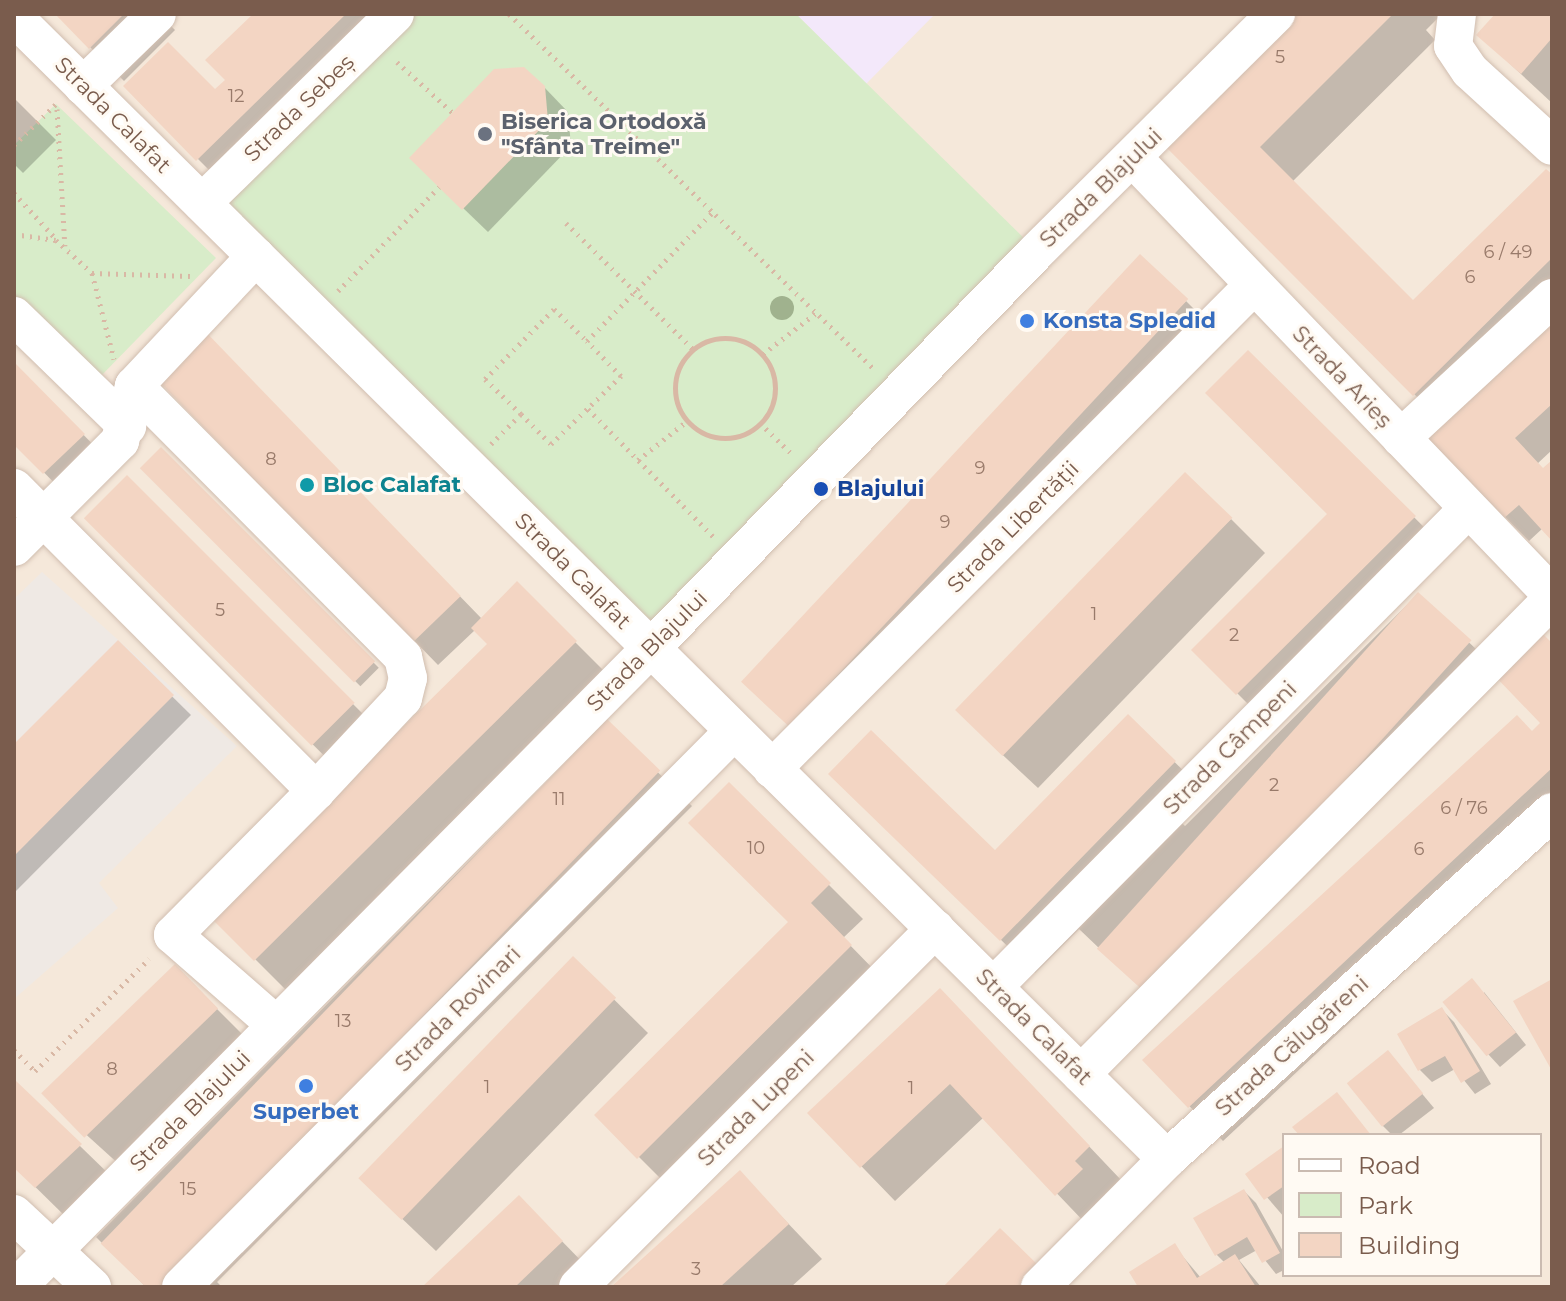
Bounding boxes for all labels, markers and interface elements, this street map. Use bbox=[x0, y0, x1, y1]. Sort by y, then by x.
house number: 5 bbox=[1275, 46, 1285, 68]
street label: Strada Sebeș bbox=[238, 49, 360, 167]
street label: Strada Calafat bbox=[49, 51, 177, 179]
house number: 12 bbox=[228, 85, 244, 107]
place label: Biserica Ortodoxă "Sfânta Treime" bbox=[501, 108, 707, 160]
street label: Strada Blajului bbox=[1034, 123, 1168, 253]
marker: Biserica Ortodoxă "Sfânta Treime" bbox=[476, 125, 494, 143]
house number: 6 / 49 bbox=[1483, 241, 1533, 263]
house number: 6 bbox=[1465, 266, 1475, 288]
place label: Konsta Spledid bbox=[1043, 308, 1216, 334]
marker: Konsta Spledid bbox=[1018, 312, 1036, 330]
street label: Strada Arieș bbox=[1287, 321, 1397, 433]
house number: 8 bbox=[265, 448, 277, 470]
street label: Strada Libertății bbox=[942, 456, 1084, 598]
house number: 9 bbox=[975, 457, 985, 479]
place label: Bloc Calafat bbox=[323, 472, 461, 498]
marker: Bloc Calafat bbox=[298, 476, 316, 494]
place label: Blajului bbox=[837, 476, 924, 502]
marker: Blajului bbox=[812, 480, 830, 498]
street label: Strada Calafat bbox=[509, 507, 637, 635]
house number: 9 bbox=[940, 511, 950, 533]
street label: Strada Blajului bbox=[581, 585, 713, 717]
house number: 5 bbox=[215, 599, 225, 621]
house number: 1 bbox=[1091, 603, 1097, 625]
house number: 2 bbox=[1229, 624, 1239, 646]
street label: Strada Câmpeni bbox=[1158, 676, 1302, 820]
house number: 2 bbox=[1269, 774, 1279, 796]
house number: 11 bbox=[553, 788, 565, 810]
house number: 6 / 76 bbox=[1440, 797, 1488, 819]
house number: 10 bbox=[747, 837, 765, 859]
house number: 6 bbox=[1414, 838, 1424, 860]
street label: Strada Rovinari bbox=[390, 941, 526, 1077]
street label: Strada Calafat bbox=[970, 963, 1098, 1091]
street label: Strada Călugăreni bbox=[1210, 970, 1374, 1122]
house number: 13 bbox=[335, 1010, 351, 1032]
street label: Strada Lupeni bbox=[692, 1044, 820, 1172]
street label: Strada Blajului bbox=[124, 1045, 256, 1177]
house number: 8 bbox=[106, 1058, 118, 1080]
house number: 1 bbox=[484, 1076, 490, 1098]
marker: Superbet bbox=[297, 1077, 315, 1095]
house number: 1 bbox=[908, 1077, 914, 1099]
place label: Superbet bbox=[253, 1099, 359, 1125]
legend bbox=[1282, 1133, 1542, 1277]
text: Road bbox=[1358, 1151, 1421, 1180]
house number: 15 bbox=[180, 1178, 196, 1200]
text: Park bbox=[1358, 1191, 1413, 1220]
text: Building bbox=[1358, 1231, 1461, 1260]
house number: 3 bbox=[691, 1258, 701, 1280]

